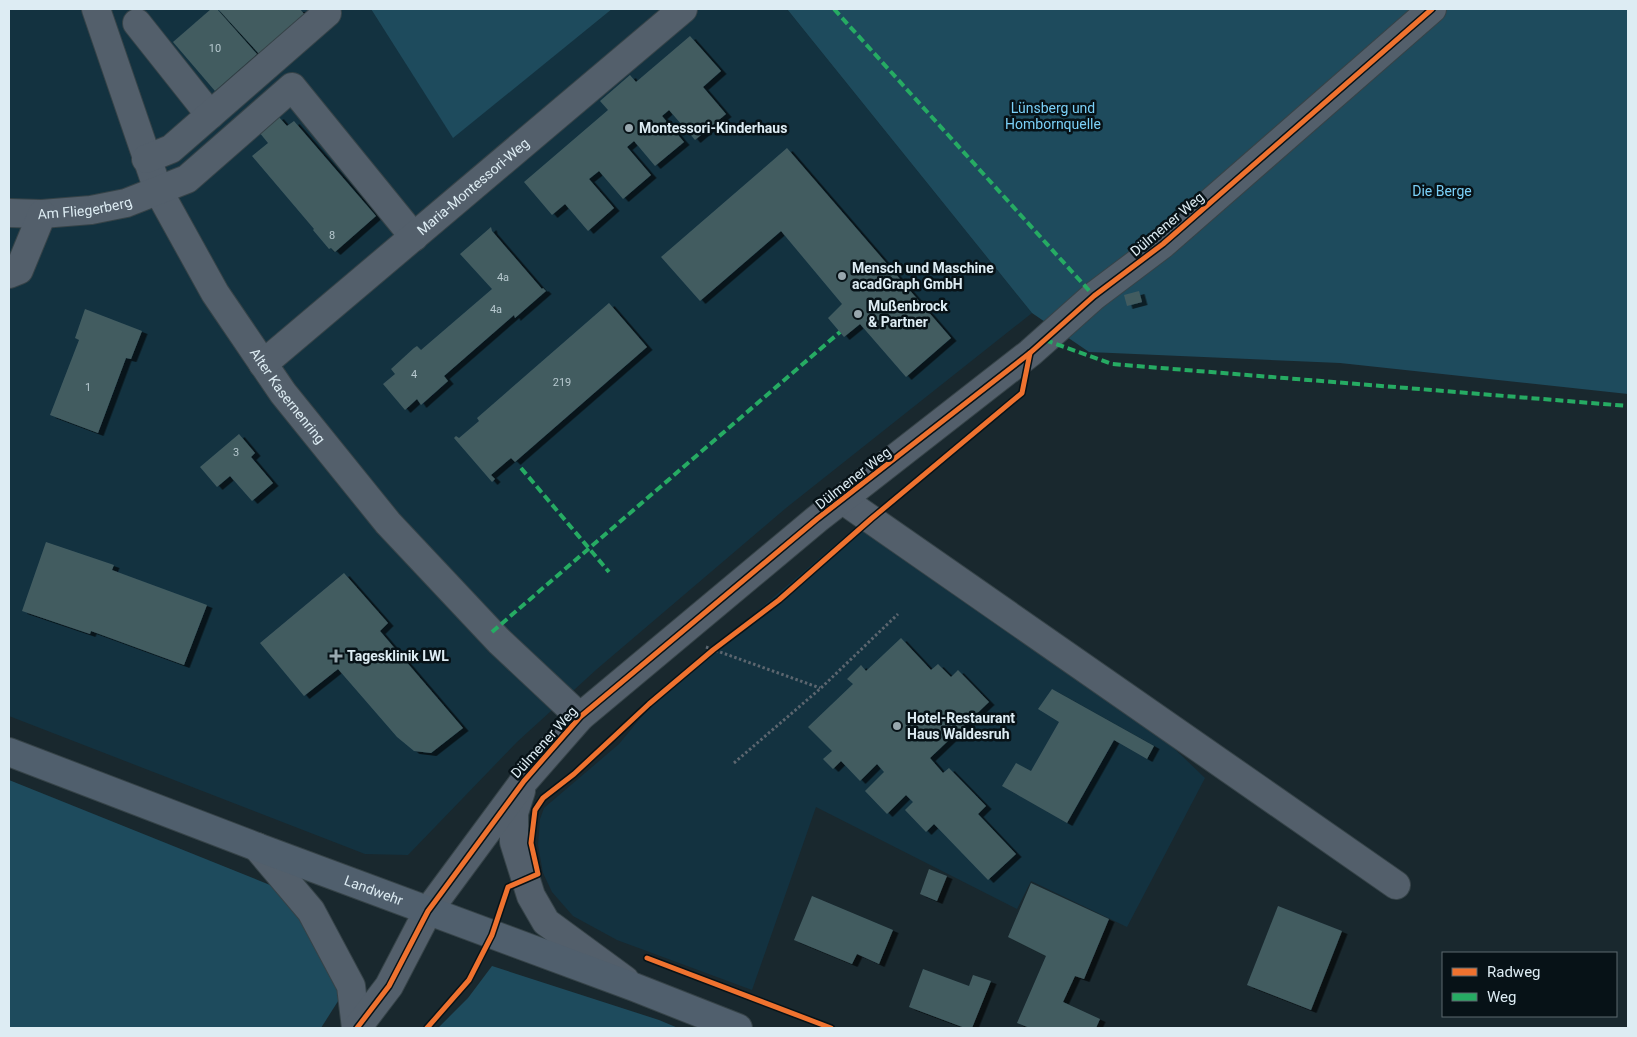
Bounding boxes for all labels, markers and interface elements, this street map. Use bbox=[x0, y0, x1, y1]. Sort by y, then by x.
house number: 10 bbox=[209, 42, 221, 55]
park label: Lünsberg und Hombornquelle bbox=[1005, 100, 1101, 132]
place label: Montessori-Kinderhaus bbox=[639, 120, 787, 136]
marker: Montessori-Kinderhaus bbox=[623, 122, 635, 134]
street label: Maria-Montessori-Weg bbox=[414, 135, 532, 238]
park label: Die Berge bbox=[1412, 183, 1472, 199]
street label: Dülmener Weg bbox=[1127, 189, 1207, 259]
street label: Am Fliegerberg bbox=[37, 194, 134, 222]
house number: 8 bbox=[329, 229, 335, 242]
place label: Mensch und Maschine acadGraph GmbH bbox=[852, 260, 994, 292]
marker: Mensch und Maschine acadGraph GmbH bbox=[836, 270, 848, 282]
house number: 4a bbox=[497, 271, 509, 284]
place label: Mußenbrock & Partner bbox=[868, 298, 948, 330]
house number: 4a bbox=[490, 303, 502, 316]
marker: Mußenbrock & Partner bbox=[852, 308, 864, 320]
street label: Alter Kasernenring bbox=[247, 345, 329, 447]
house number: 4 bbox=[411, 368, 417, 381]
house number: 219 bbox=[553, 376, 571, 389]
house number: 1 bbox=[85, 381, 91, 394]
street label: Dülmener Weg bbox=[812, 444, 894, 512]
house number: 3 bbox=[233, 446, 239, 459]
place label: Tagesklinik LWL bbox=[347, 648, 449, 664]
marker: Tagesklinik LWL bbox=[329, 649, 343, 663]
street label: Dülmener Weg bbox=[508, 703, 580, 781]
place label: Hotel-Restaurant Haus Waldesruh bbox=[907, 710, 1015, 742]
marker: Hotel-Restaurant Haus Waldesruh bbox=[891, 720, 903, 732]
street label: Landwehr bbox=[342, 872, 405, 909]
legend bbox=[1442, 952, 1617, 1017]
text: Radweg bbox=[1487, 963, 1541, 981]
text: Weg bbox=[1487, 988, 1516, 1006]

